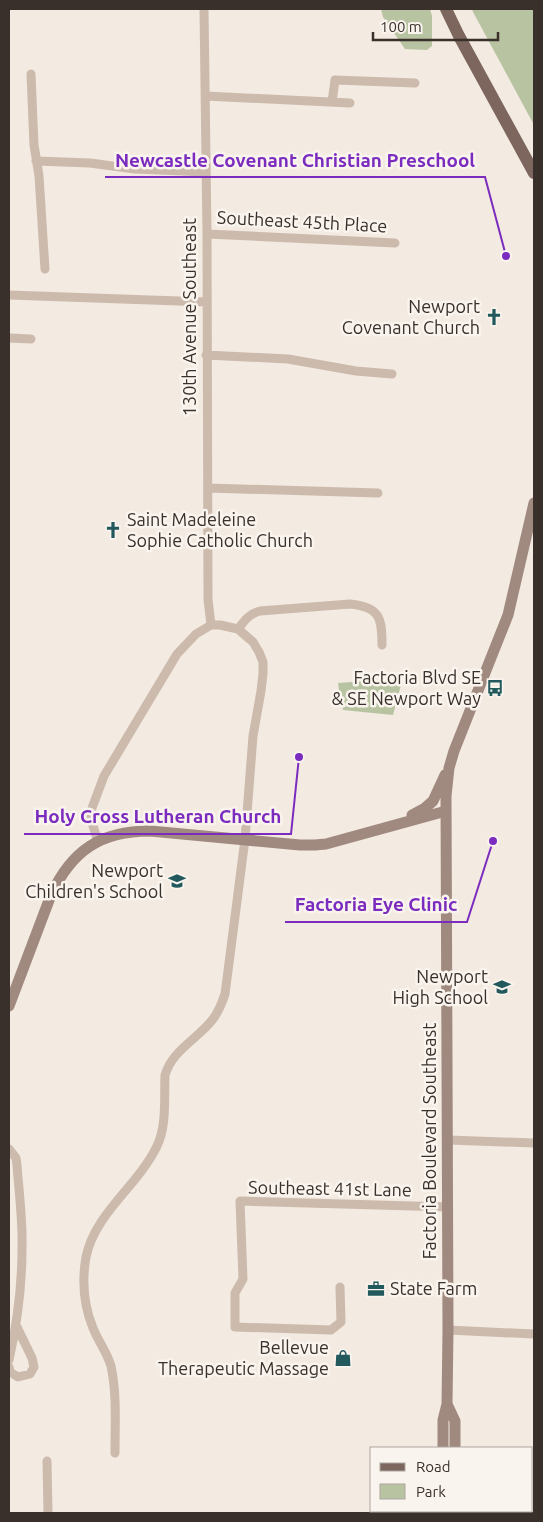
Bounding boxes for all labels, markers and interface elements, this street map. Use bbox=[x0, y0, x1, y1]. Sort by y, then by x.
scale bar bbox=[373, 10, 498, 42]
text: 100 m bbox=[380, 18, 422, 35]
callout: Newcastle Covenant Christian Preschool bbox=[105, 143, 485, 177]
text: Newcastle Covenant Christian Preschool bbox=[115, 149, 475, 171]
street label: Southeast 45th Place bbox=[216, 207, 388, 235]
street label: 130th Avenue Southeast bbox=[179, 218, 199, 416]
place label: Newport Covenant Church bbox=[342, 296, 480, 337]
church icon: Newport Covenant Church bbox=[484, 307, 504, 327]
place label: Saint Madeleine Sophie Catholic Church bbox=[127, 509, 313, 550]
church icon: Saint Madeleine Sophie Catholic Church bbox=[103, 520, 123, 540]
place label: Factoria Blvd SE & SE Newport Way bbox=[331, 667, 481, 708]
bus stop icon: Factoria Blvd SE & SE Newport Way bbox=[485, 678, 505, 698]
callout: Holy Cross Lutheran Church bbox=[24, 800, 291, 834]
text: Holy Cross Lutheran Church bbox=[35, 805, 281, 827]
place label: Newport Children's School bbox=[25, 860, 163, 901]
school or university icon: Newport Children's School bbox=[167, 871, 187, 891]
callout: Factoria Eye Clinic bbox=[285, 888, 467, 922]
text: Factoria Eye Clinic bbox=[295, 893, 457, 915]
place label: Newport High School bbox=[392, 966, 488, 1007]
school or university icon: Newport High School bbox=[492, 977, 512, 997]
street label: Factoria Boulevard Southeast bbox=[419, 1023, 439, 1259]
street label: Southeast 41st Lane bbox=[248, 1177, 412, 1199]
place label: State Farm bbox=[390, 1278, 477, 1298]
office icon: State Farm bbox=[366, 1279, 386, 1299]
place label: Bellevue Therapeutic Massage bbox=[158, 1337, 329, 1378]
shop icon: Bellevue Therapeutic Massage bbox=[333, 1348, 353, 1368]
legend bbox=[370, 1447, 533, 1512]
text: Road bbox=[416, 1458, 451, 1475]
text: Park bbox=[416, 1483, 446, 1500]

